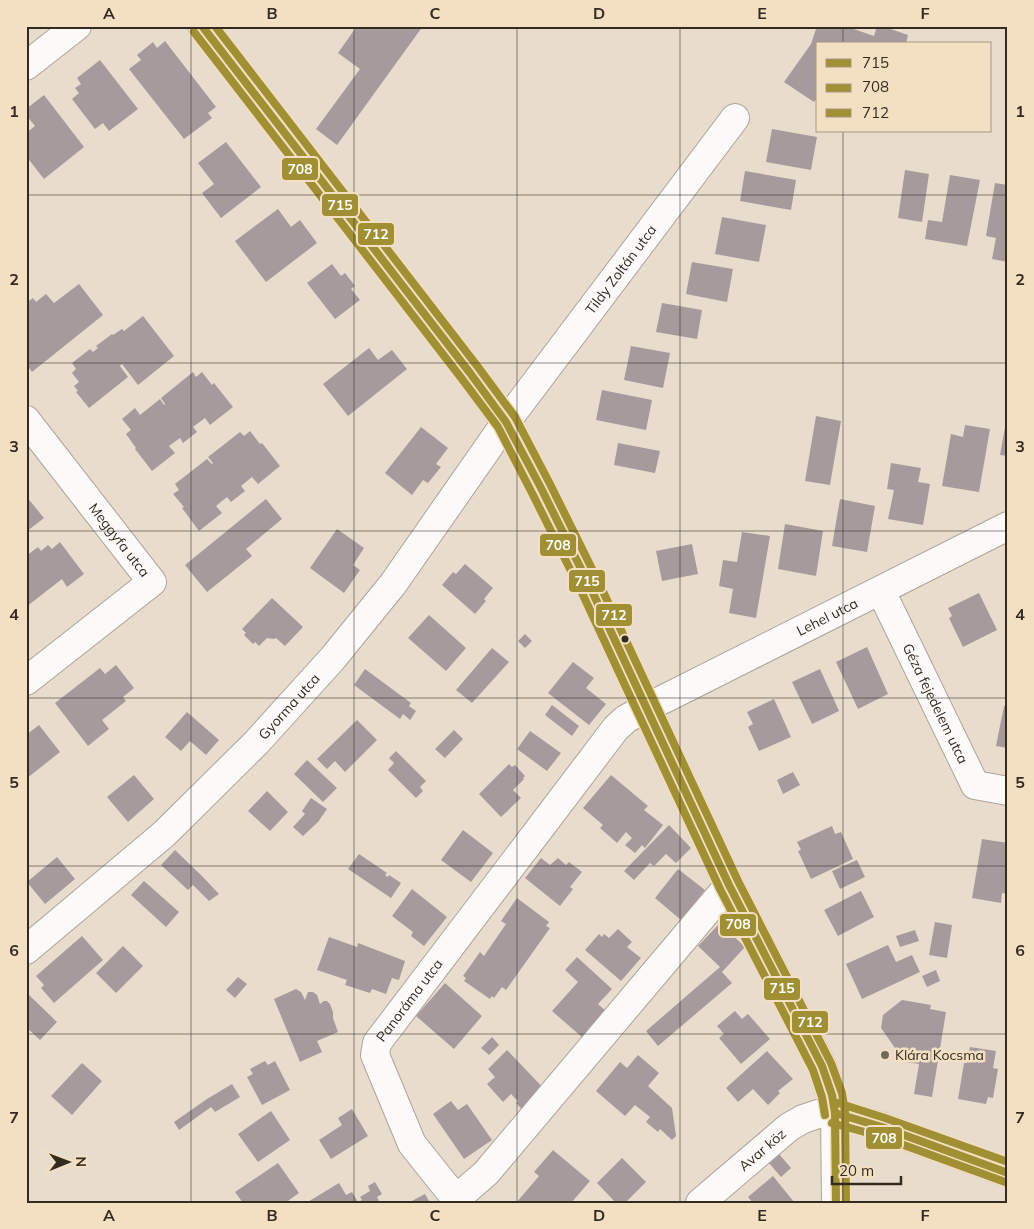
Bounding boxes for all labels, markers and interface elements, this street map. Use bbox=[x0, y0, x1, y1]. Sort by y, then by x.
text: A bbox=[103, 3, 115, 23]
text: B bbox=[266, 3, 278, 23]
text: C bbox=[430, 3, 441, 23]
text: D bbox=[593, 3, 605, 23]
text: E bbox=[757, 3, 767, 23]
text: F bbox=[920, 3, 930, 23]
legend bbox=[816, 42, 992, 132]
text: 715 bbox=[862, 53, 889, 72]
text: 708 bbox=[862, 77, 889, 96]
text: 1 bbox=[9, 101, 19, 121]
text: 1 bbox=[1015, 101, 1025, 121]
text: 712 bbox=[862, 103, 889, 122]
line badge: 708 bbox=[281, 157, 319, 181]
text: 708 bbox=[287, 160, 313, 178]
line badge: 715 bbox=[321, 193, 359, 217]
text: 715 bbox=[327, 196, 353, 214]
street label: Tildy Zoltán utca bbox=[581, 221, 660, 318]
line badge: 712 bbox=[357, 222, 395, 246]
text: 712 bbox=[363, 225, 389, 243]
text: 2 bbox=[9, 269, 19, 289]
text: 2 bbox=[1015, 269, 1025, 289]
text: 3 bbox=[9, 436, 19, 456]
text: 3 bbox=[1015, 436, 1025, 456]
street label: Meggyfa utca bbox=[85, 499, 154, 581]
line badge: 708 bbox=[539, 533, 577, 557]
text: 708 bbox=[545, 536, 571, 554]
line badge: 715 bbox=[568, 569, 606, 593]
text: 715 bbox=[574, 572, 600, 590]
street label: Lehel utca bbox=[794, 594, 861, 640]
line badge: 712 bbox=[595, 603, 633, 627]
text: 4 bbox=[9, 604, 19, 624]
text: 4 bbox=[1015, 604, 1025, 624]
text: 712 bbox=[601, 606, 627, 624]
unlabelled marker bbox=[620, 634, 630, 644]
street label: Géza fejedelem utca bbox=[899, 640, 972, 767]
street label: Gyorma utca bbox=[255, 670, 324, 743]
text: 5 bbox=[9, 772, 19, 792]
text: 5 bbox=[1015, 772, 1025, 792]
line badge: 708 bbox=[719, 913, 757, 937]
text: 708 bbox=[725, 915, 751, 933]
text: 6 bbox=[9, 940, 19, 960]
text: 6 bbox=[1015, 940, 1025, 960]
street label: Panoráma utca bbox=[372, 955, 447, 1045]
line badge: 715 bbox=[763, 977, 801, 1001]
text: 715 bbox=[769, 979, 795, 997]
line badge: 712 bbox=[791, 1010, 829, 1034]
text: 712 bbox=[797, 1013, 823, 1031]
place label: Klára Kocsma bbox=[895, 1046, 984, 1064]
marker: Klára Kocsma bbox=[879, 1049, 891, 1061]
text: 7 bbox=[9, 1107, 19, 1127]
text: 7 bbox=[1015, 1107, 1025, 1127]
street label: Avar köz bbox=[735, 1125, 790, 1175]
line badge: 708 bbox=[865, 1126, 903, 1150]
text: 708 bbox=[871, 1129, 897, 1147]
north arrow bbox=[42, 1136, 92, 1186]
scale bar bbox=[832, 1154, 900, 1186]
text: N bbox=[72, 1156, 90, 1167]
text: 20 m bbox=[839, 1161, 874, 1180]
text: A bbox=[103, 1205, 115, 1225]
text: B bbox=[266, 1205, 278, 1225]
text: C bbox=[430, 1205, 441, 1225]
text: D bbox=[593, 1205, 605, 1225]
text: E bbox=[757, 1205, 767, 1225]
text: F bbox=[920, 1205, 930, 1225]

